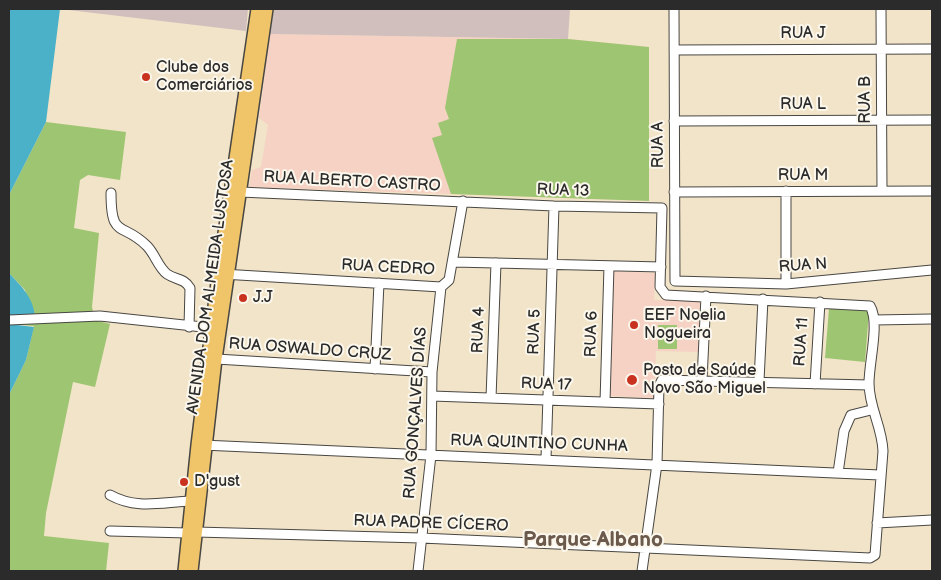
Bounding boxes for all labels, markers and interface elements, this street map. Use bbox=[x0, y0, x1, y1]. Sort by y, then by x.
street label: RUA J bbox=[780, 24, 826, 44]
place label: Clube dos Comerciários bbox=[156, 58, 252, 96]
marker: Clube dos Comerciários bbox=[140, 71, 152, 83]
street label: RUA B bbox=[856, 76, 876, 124]
street label: RUA L bbox=[780, 95, 826, 115]
street label: RUA A bbox=[649, 122, 669, 168]
street label: AVENIDA DOM ALMEIDA LUSTOSA bbox=[184, 158, 238, 416]
street label: RUA M bbox=[778, 166, 828, 186]
street label: RUA ALBERTO CASTRO bbox=[263, 168, 441, 196]
street label: RUA 13 bbox=[536, 180, 590, 202]
street label: RUA N bbox=[778, 255, 828, 277]
street label: RUA CEDRO bbox=[341, 256, 435, 280]
place label: J.J bbox=[253, 288, 273, 308]
marker: J.J bbox=[237, 292, 249, 304]
street label: RUA 4 bbox=[469, 306, 489, 354]
place label: EEF Noelia Nogueira bbox=[644, 306, 726, 344]
street label: RUA 5 bbox=[525, 309, 545, 355]
street label: RUA 6 bbox=[582, 310, 602, 358]
street label: RUA 11 bbox=[791, 317, 813, 367]
marker: EEF Noelia Nogueira bbox=[628, 319, 640, 331]
street label: RUA GONÇALVES DÍAS bbox=[400, 326, 432, 500]
street label: RUA OSWALDO CRUZ bbox=[228, 335, 392, 365]
place label: Posto de Saúde Novo São Miguel bbox=[643, 361, 766, 399]
marker: Posto de Saúde Novo São Miguel bbox=[625, 373, 639, 387]
street label: RUA 17 bbox=[520, 375, 572, 395]
street label: RUA QUINTINO CUNHA bbox=[450, 431, 628, 457]
place label: D'gust bbox=[194, 472, 240, 492]
marker: D'gust bbox=[178, 476, 190, 488]
street label: RUA PADRE CÍCERO bbox=[353, 512, 509, 536]
district label: Parque Albano bbox=[523, 528, 663, 554]

